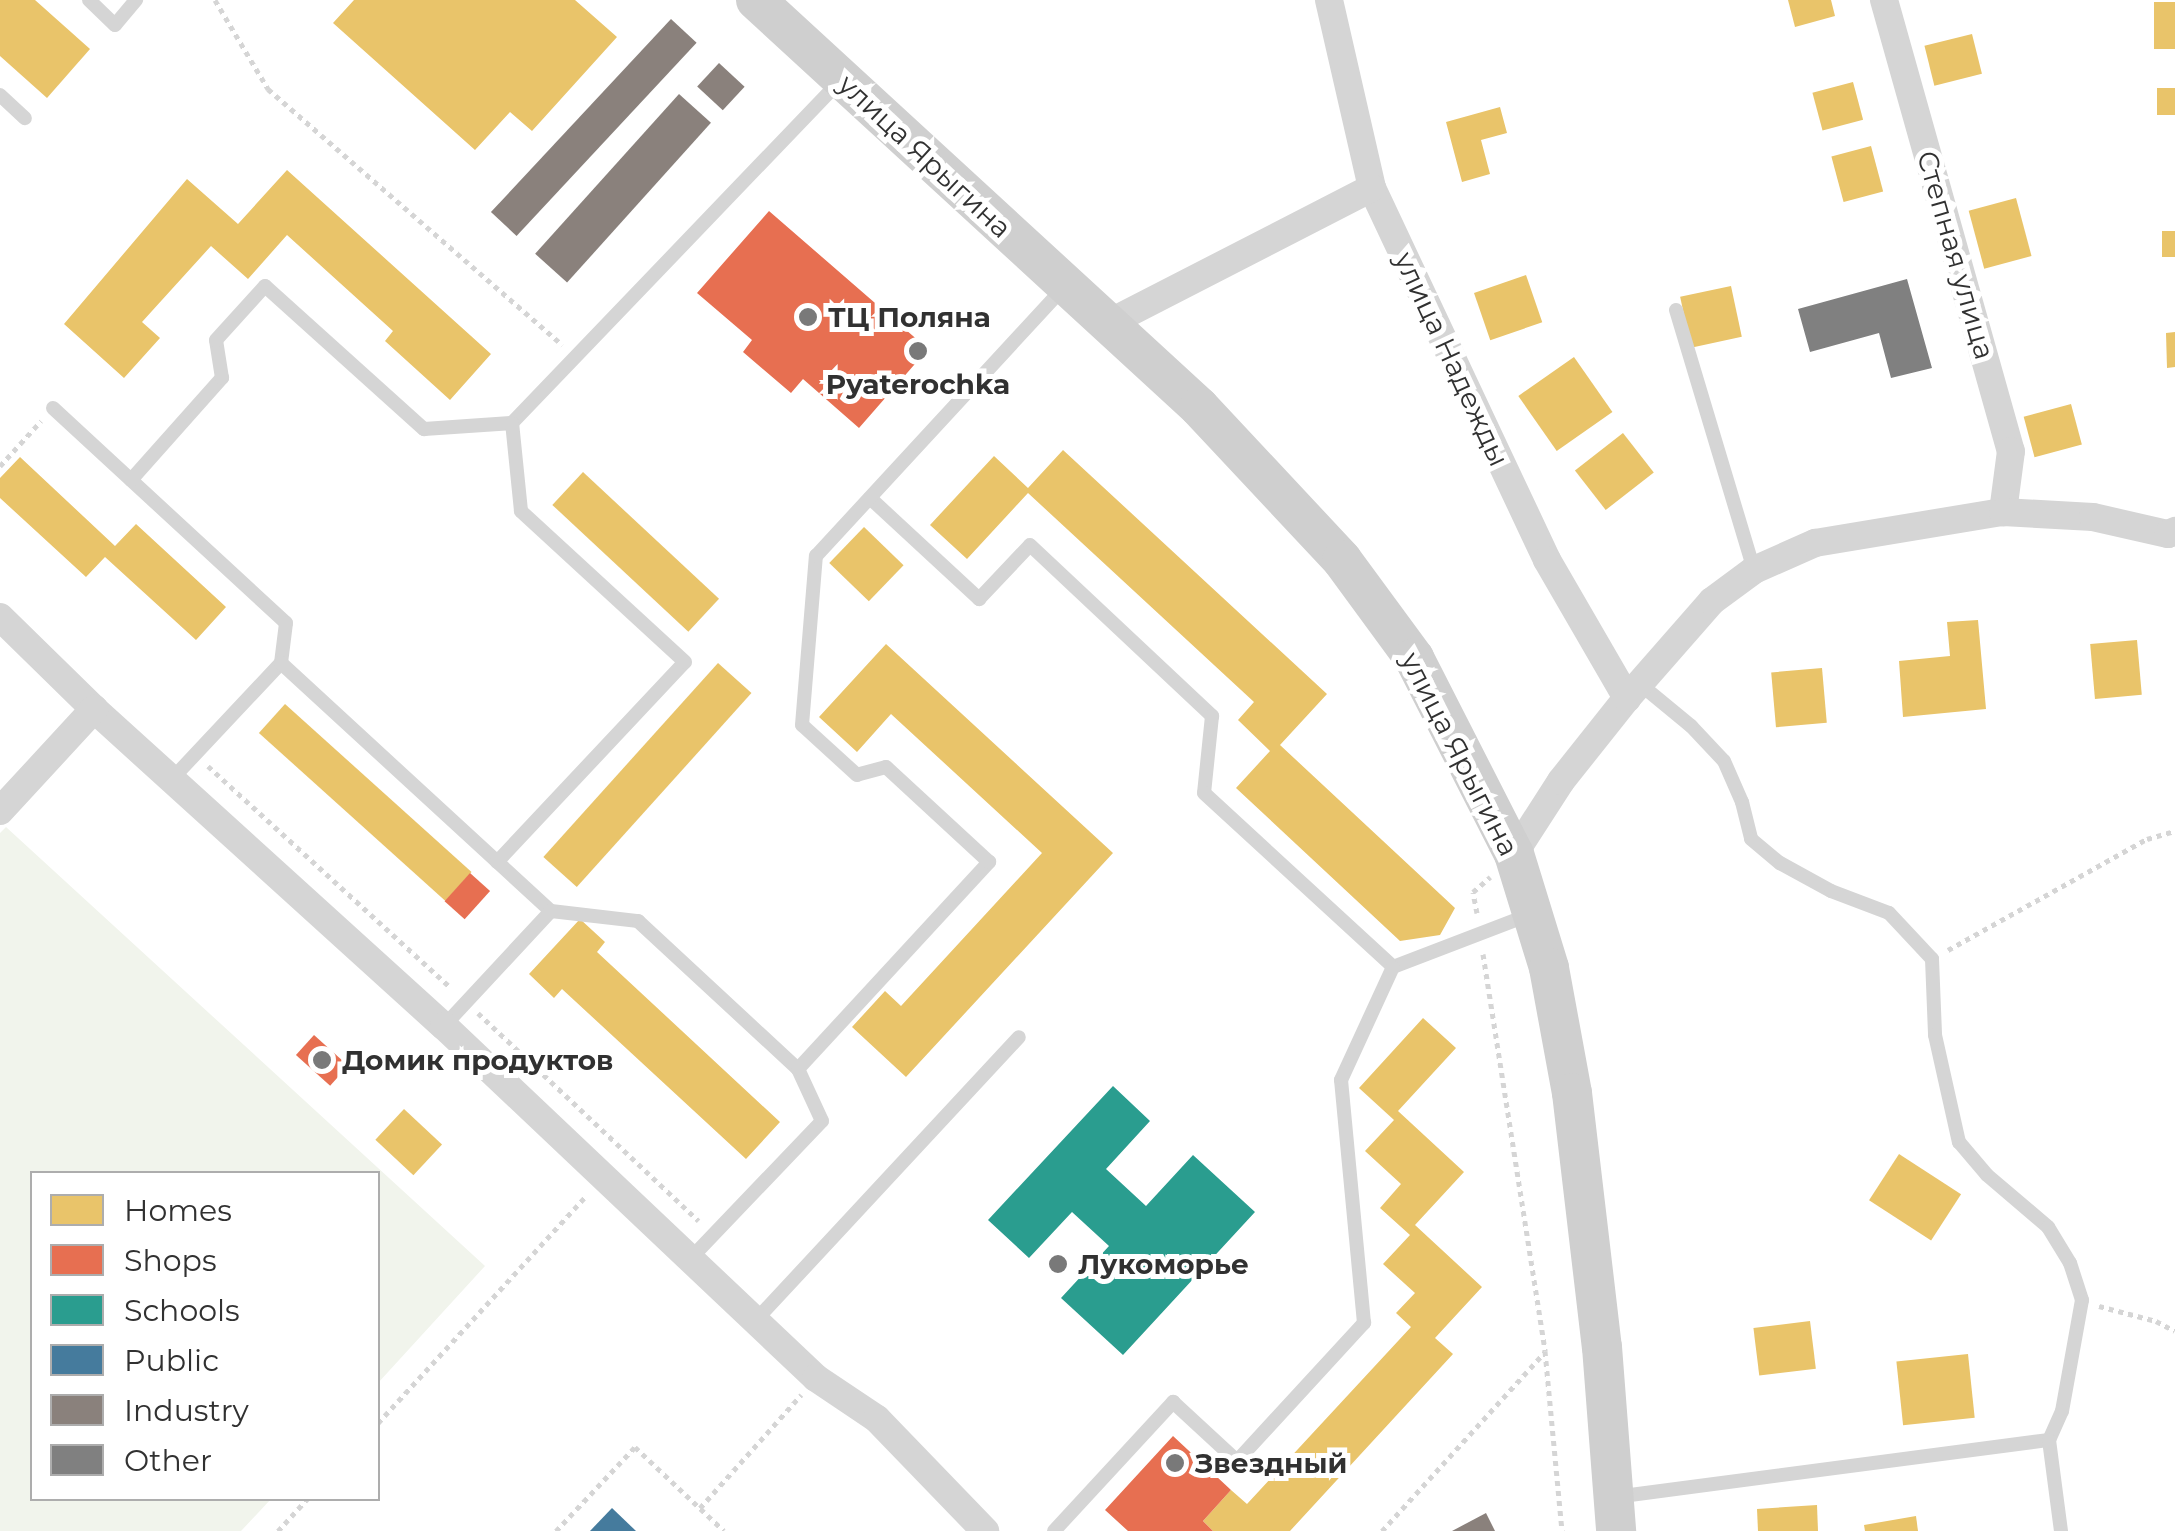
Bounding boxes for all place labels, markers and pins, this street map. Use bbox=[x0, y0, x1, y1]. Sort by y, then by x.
place label: ТЦ Поляна bbox=[828, 300, 991, 334]
marker: ТЦ Поляна bbox=[797, 306, 819, 328]
marker: Pyaterochka bbox=[907, 340, 929, 362]
place label: Pyaterochka bbox=[826, 367, 1010, 401]
place label: Домик продуктов bbox=[342, 1043, 613, 1077]
marker: Домик продуктов bbox=[311, 1049, 333, 1071]
place label: Лукоморье bbox=[1078, 1247, 1249, 1281]
marker: Лукоморье bbox=[1047, 1253, 1069, 1275]
place label: Звездный bbox=[1195, 1446, 1347, 1480]
marker: Звездный bbox=[1164, 1452, 1186, 1474]

